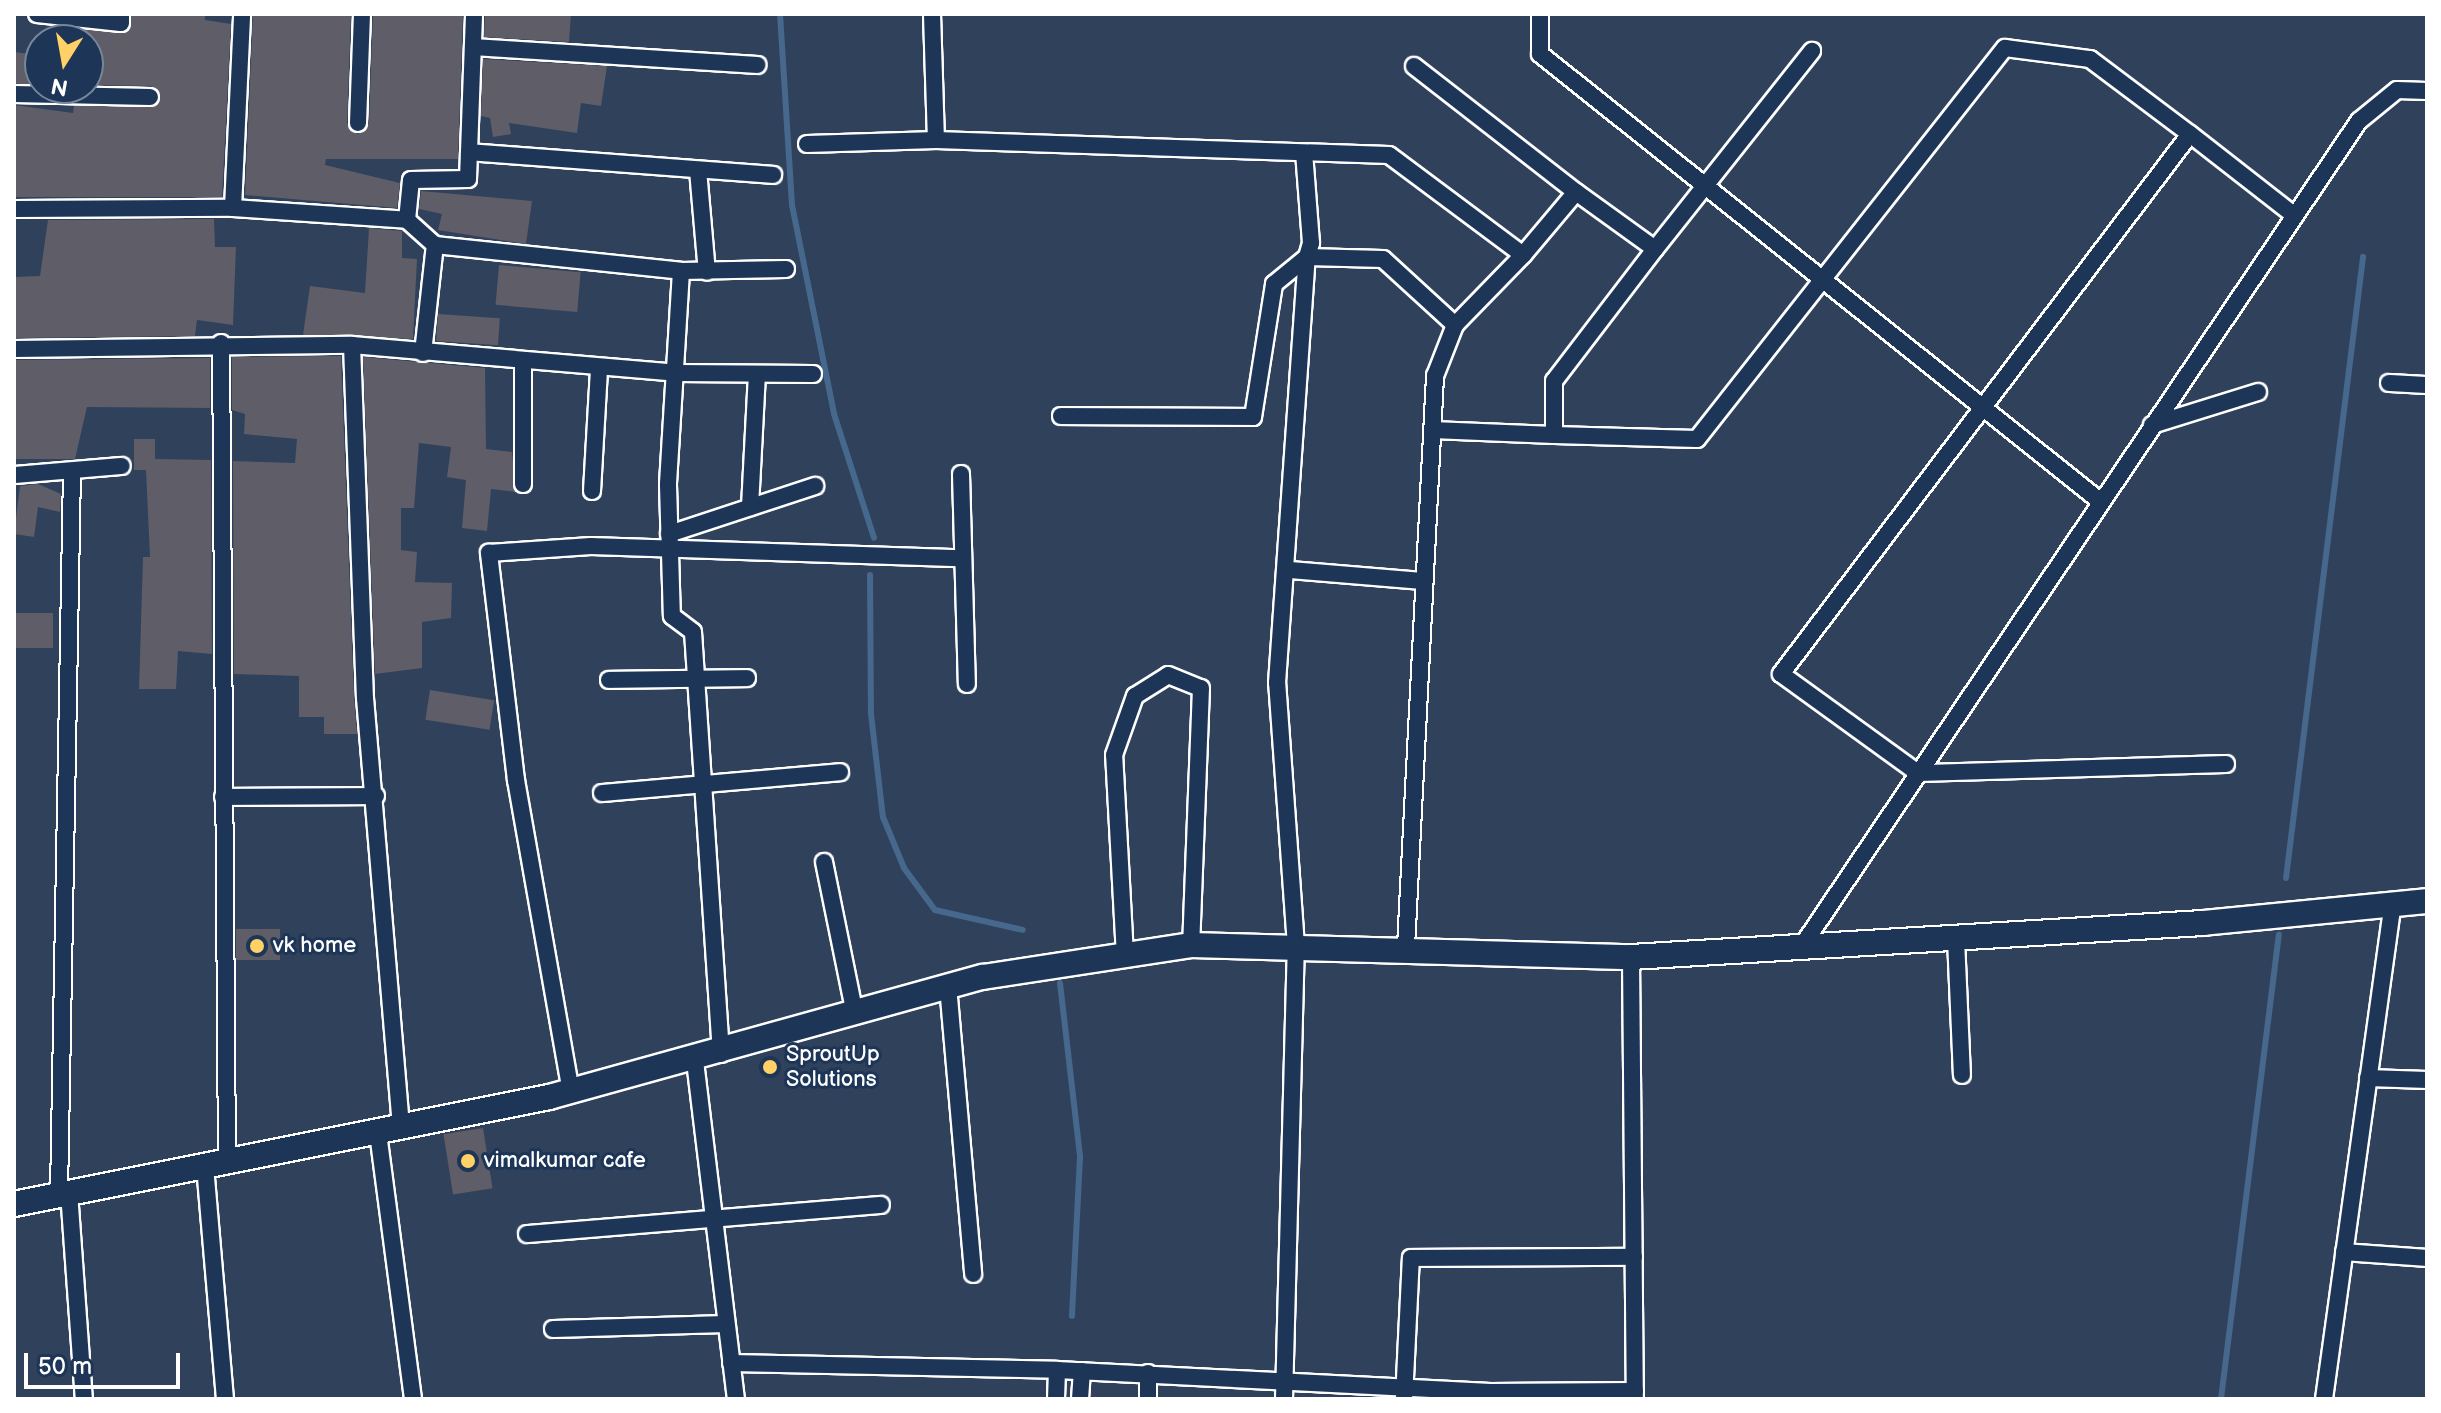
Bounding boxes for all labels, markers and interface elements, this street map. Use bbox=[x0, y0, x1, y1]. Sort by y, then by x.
north arrow bbox=[24, 24, 104, 104]
text: N bbox=[49, 71, 70, 101]
place label: vk home bbox=[273, 933, 356, 959]
marker: vk home bbox=[248, 937, 266, 955]
place label: SproutUp Solutions bbox=[786, 1041, 880, 1092]
marker: SproutUp Solutions bbox=[761, 1058, 779, 1076]
place label: vimalkumar cafe bbox=[484, 1148, 646, 1174]
marker: vimalkumar cafe bbox=[459, 1152, 477, 1170]
scale bar bbox=[28, 1337, 184, 1387]
text: 50 m bbox=[38, 1352, 92, 1381]

